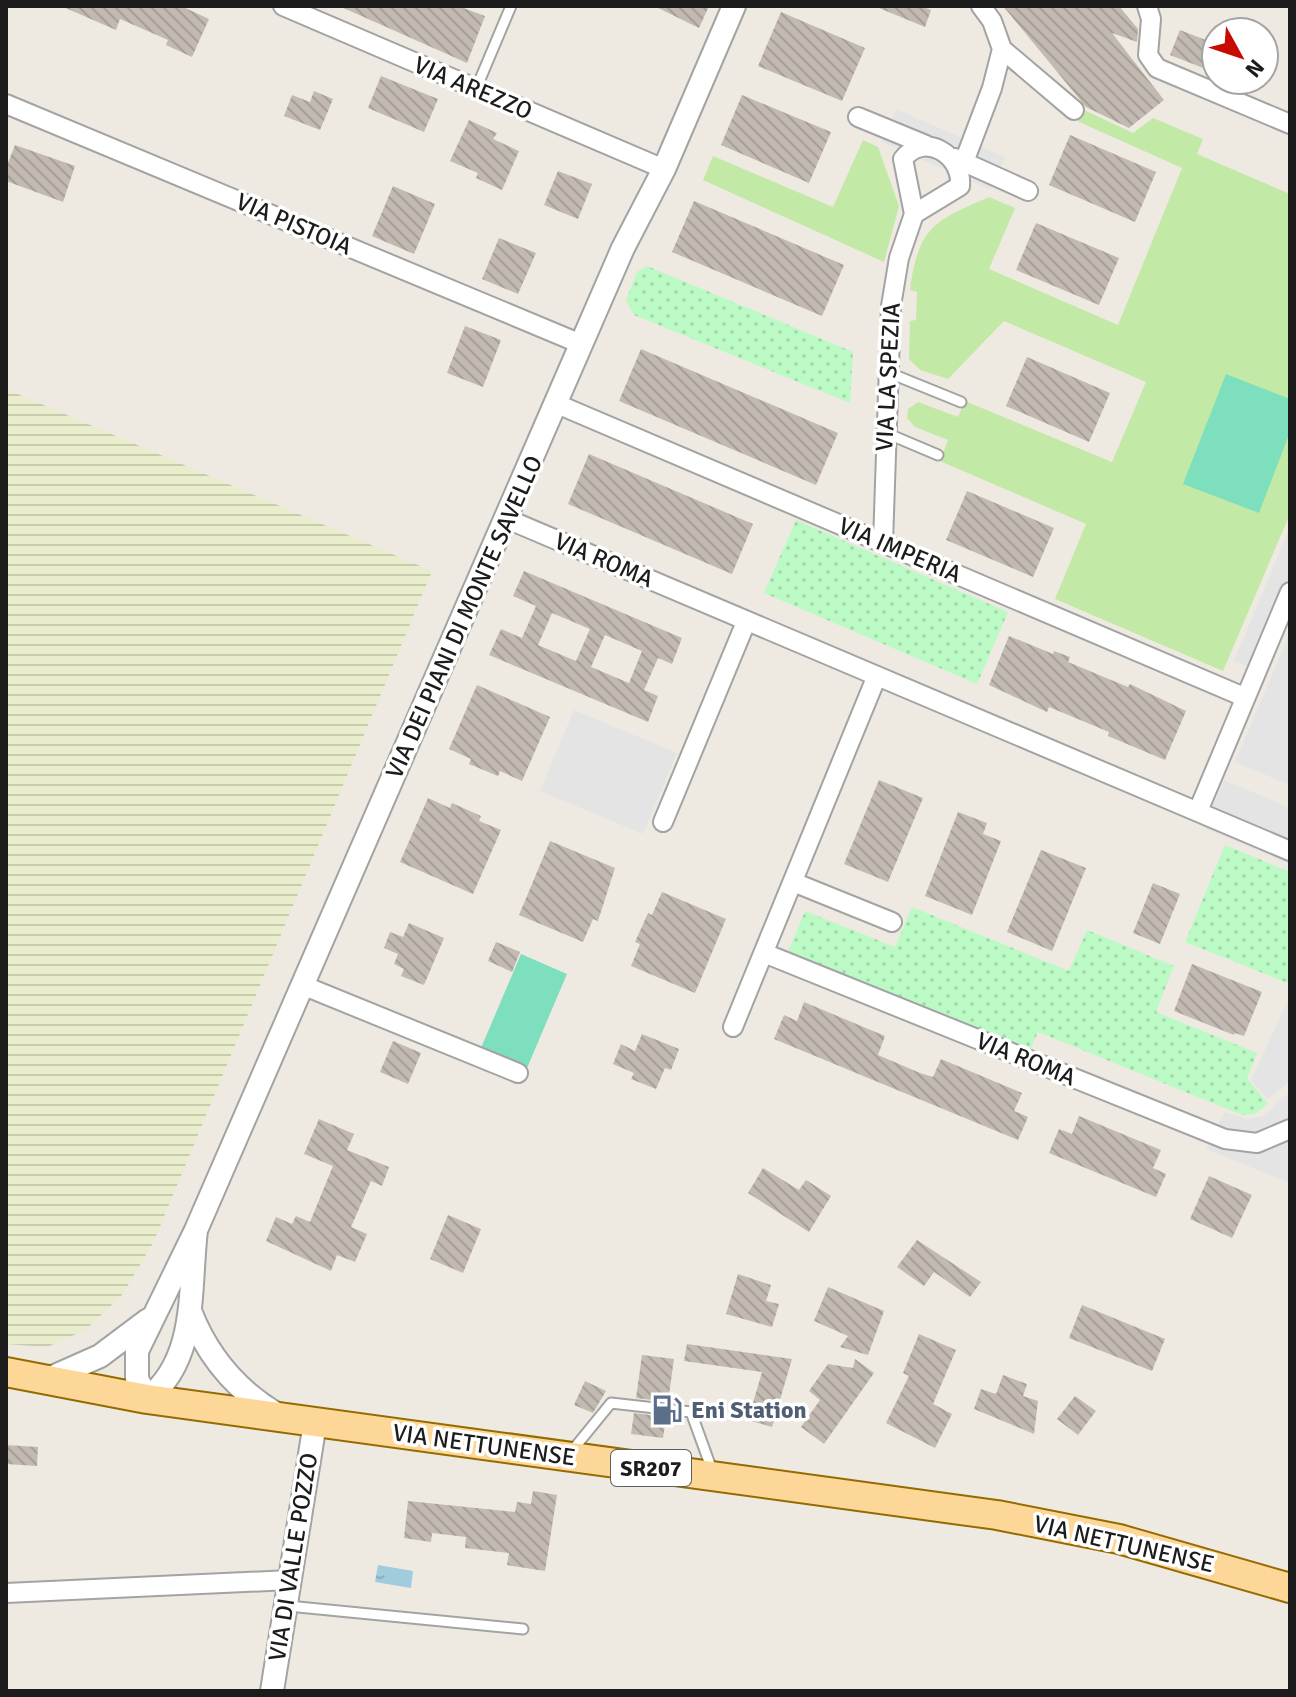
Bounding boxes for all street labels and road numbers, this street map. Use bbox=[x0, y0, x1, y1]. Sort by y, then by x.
street label: VIA AREZZO bbox=[409, 50, 537, 126]
street label: VIA PISTOIA bbox=[232, 186, 357, 262]
street label: VIA LA SPEZIA bbox=[869, 302, 907, 452]
street label: VIA DEI PIANI DI MONTE SAVELLO bbox=[379, 451, 549, 783]
street label: VIA IMPERIA bbox=[834, 511, 966, 589]
street label: VIA ROMA bbox=[550, 526, 658, 594]
street label: VIA ROMA bbox=[972, 1025, 1080, 1093]
street label: VIA NETTUNENSE bbox=[391, 1417, 577, 1473]
road number: SR207 bbox=[611, 1450, 691, 1486]
street label: VIA DI VALLE POZZO bbox=[262, 1451, 324, 1663]
street label: VIA NETTUNENSE bbox=[1031, 1509, 1217, 1579]

